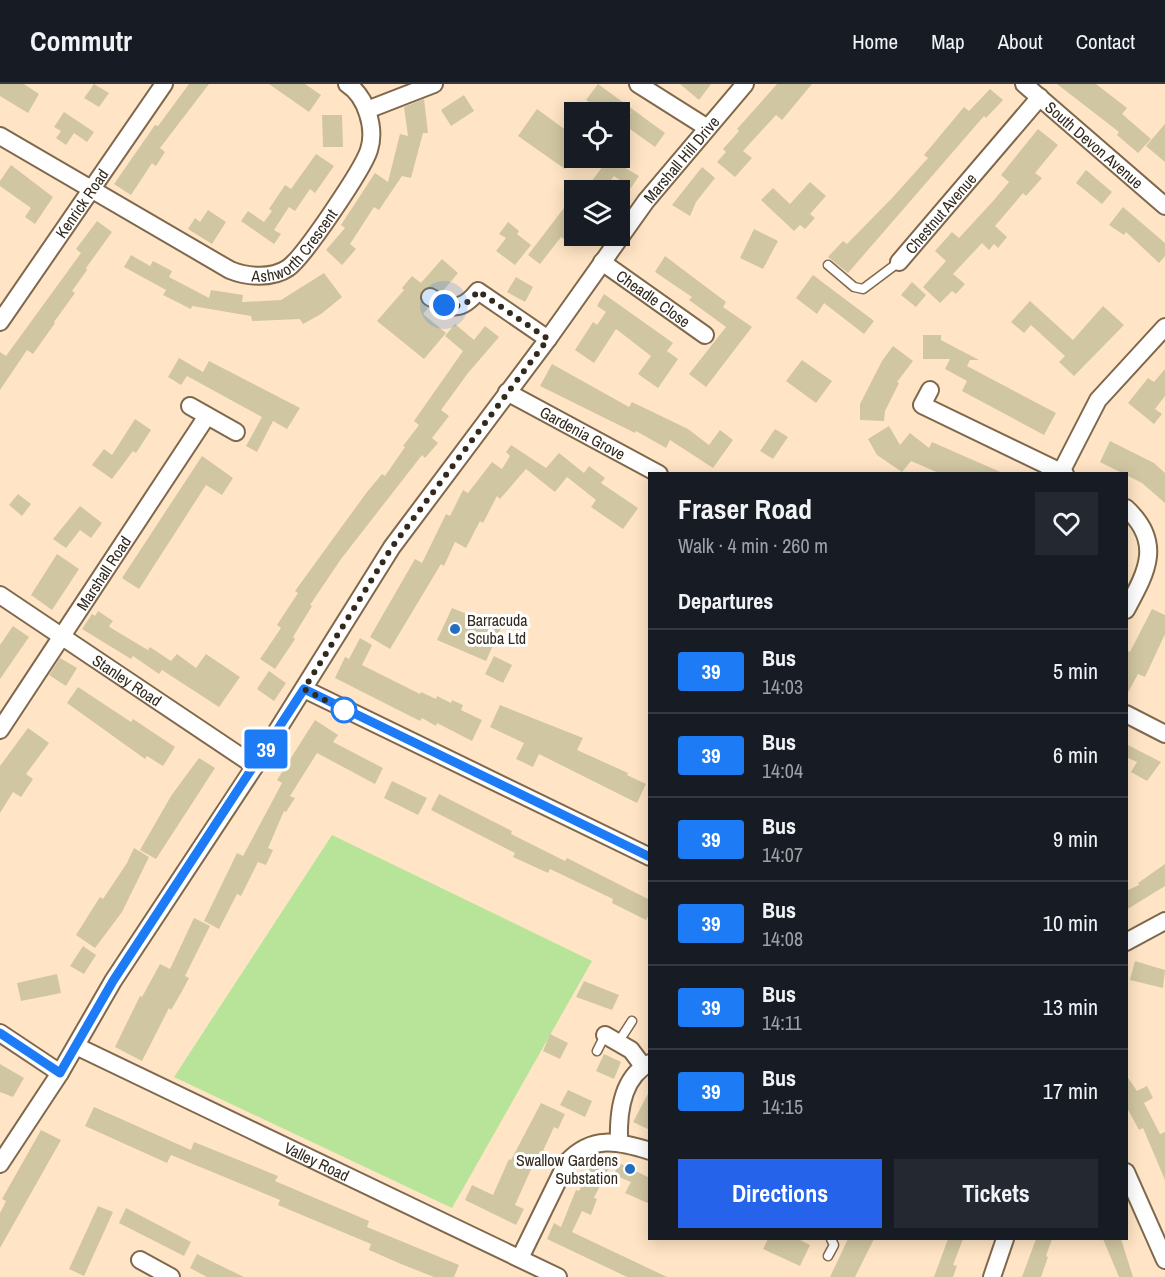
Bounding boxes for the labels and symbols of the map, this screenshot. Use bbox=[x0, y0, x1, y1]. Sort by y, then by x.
street label: South Devon Avenue bbox=[1041, 96, 1148, 193]
street label: Marshall Hill Drive bbox=[638, 111, 724, 207]
street label: Kenrick Road bbox=[50, 164, 113, 242]
street label: Chestnut Avenue bbox=[900, 168, 981, 258]
street label: Ashworth Crescent bbox=[250, 204, 342, 287]
street label: Cheadle Close bbox=[612, 265, 695, 332]
your location bbox=[429, 290, 459, 320]
street label: Gardenia Grove bbox=[536, 401, 629, 465]
street label: Marshall Road bbox=[71, 532, 136, 614]
place label: Barracuda Scuba Ltd bbox=[467, 609, 528, 649]
marker: Barracuda Scuba Ltd bbox=[448, 622, 462, 636]
street label: Stanley Road bbox=[88, 649, 166, 711]
unlabelled marker bbox=[331, 697, 357, 723]
line badge: 39 bbox=[239, 730, 293, 768]
street label: Valley Road bbox=[281, 1136, 353, 1186]
place label: Swallow Gardens Substation bbox=[516, 1149, 618, 1189]
marker: Swallow Gardens Substation bbox=[623, 1162, 637, 1176]

